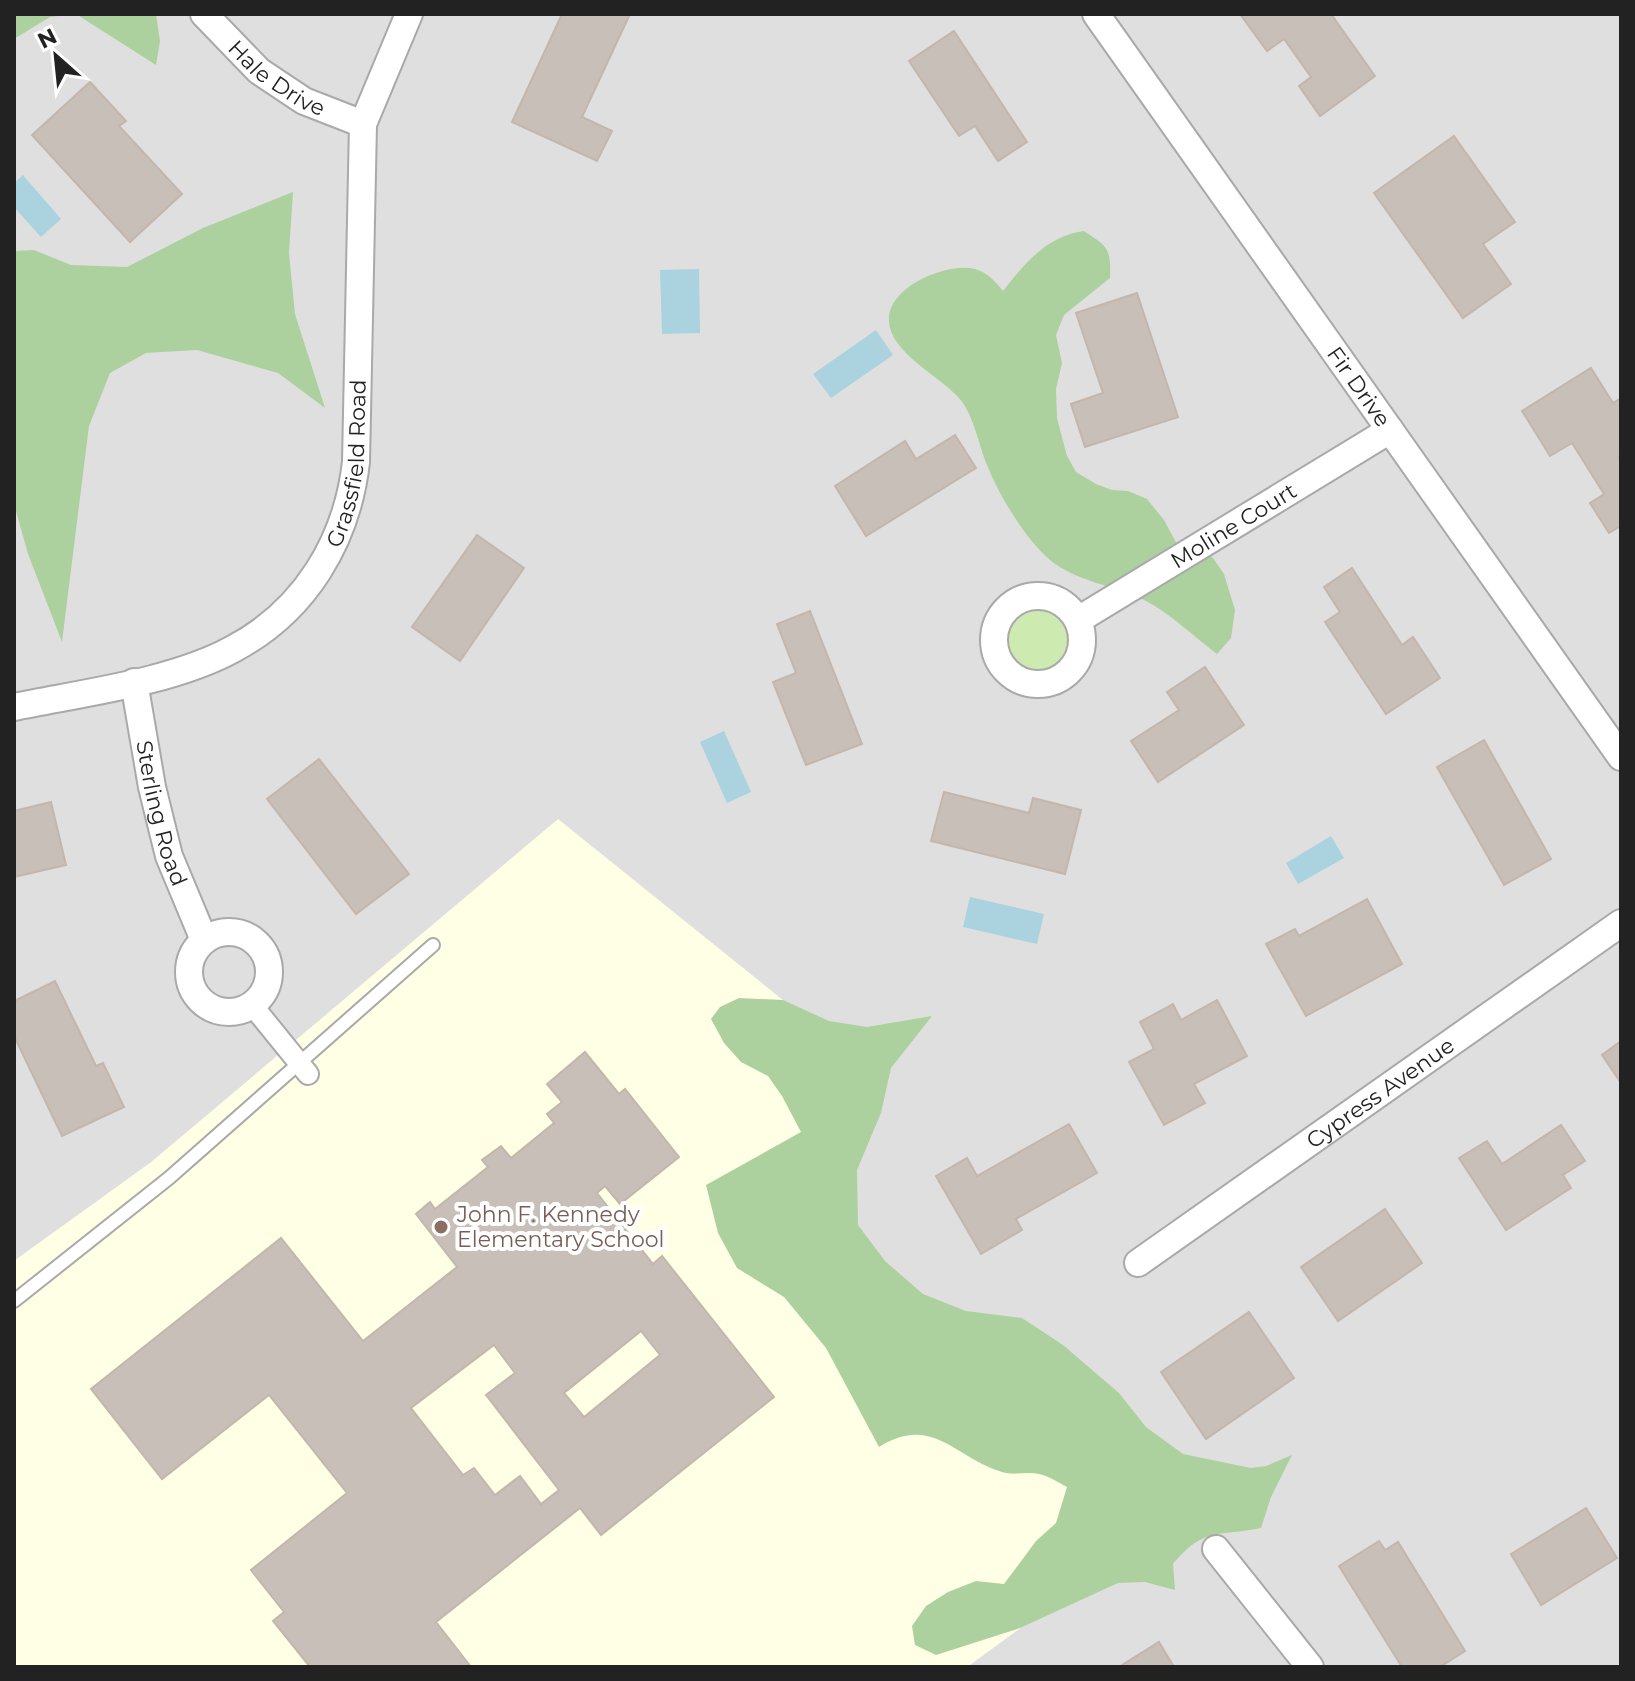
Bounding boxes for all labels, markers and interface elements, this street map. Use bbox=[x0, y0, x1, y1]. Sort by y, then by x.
north arrow bbox=[16, 16, 96, 96]
text: N bbox=[33, 23, 61, 55]
street label: Hale Drive bbox=[223, 35, 329, 122]
street label: Fir Drive bbox=[1321, 341, 1396, 432]
street label: Grassfield Road bbox=[320, 379, 372, 552]
street label: Moline Court bbox=[1166, 477, 1302, 574]
street label: Sterling Road bbox=[130, 738, 193, 890]
street label: Cypress Avenue bbox=[1301, 1032, 1460, 1154]
place label: John F. Kennedy Elementary School bbox=[456, 1201, 664, 1253]
marker: John F. Kennedy Elementary School bbox=[432, 1218, 450, 1236]

